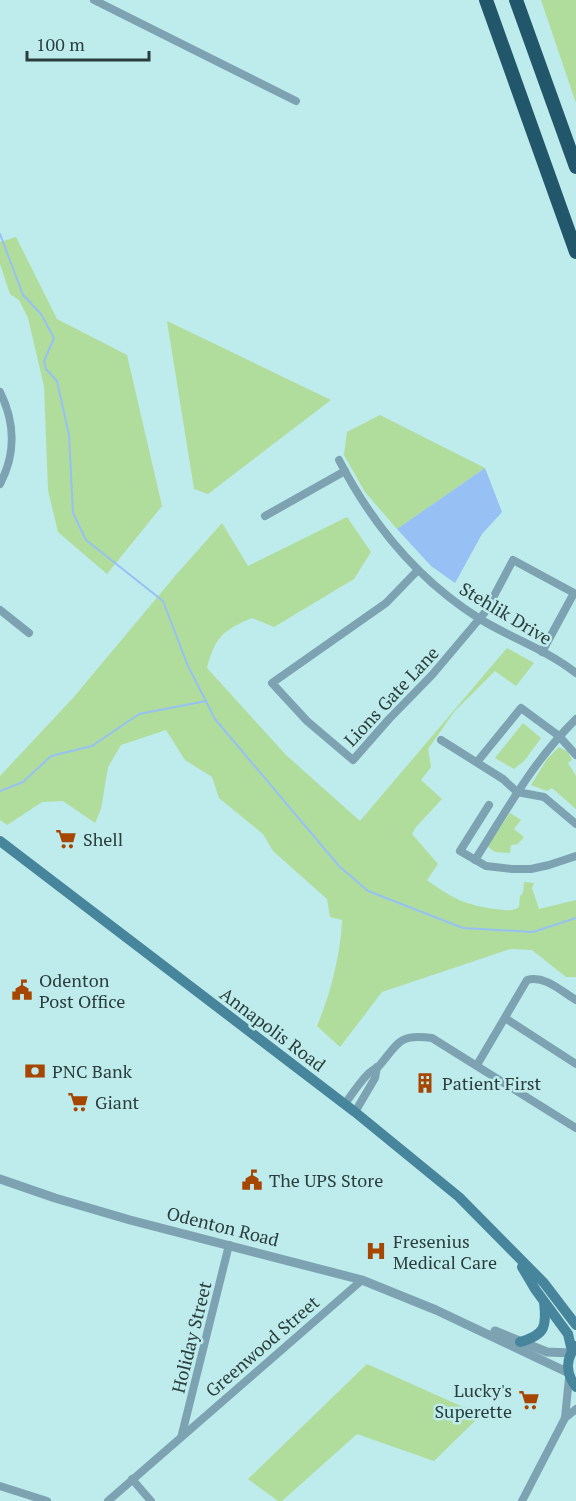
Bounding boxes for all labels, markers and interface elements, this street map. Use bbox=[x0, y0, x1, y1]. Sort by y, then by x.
scale bar bbox=[27, 24, 148, 62]
text: 100 m bbox=[36, 32, 85, 56]
street label: Stehlik Drive bbox=[456, 576, 556, 650]
street label: Lions Gate Lane bbox=[338, 641, 444, 751]
supermarket icon: Shell bbox=[54, 827, 78, 851]
place label: Shell bbox=[83, 827, 123, 851]
place label: Odenton Post Office bbox=[39, 968, 125, 1013]
public building icon: Odenton Post Office bbox=[10, 978, 34, 1002]
street label: Annapolis Road bbox=[215, 981, 331, 1077]
bank icon: PNC Bank bbox=[23, 1059, 47, 1083]
place label: PNC Bank bbox=[52, 1059, 133, 1083]
building icon: Patient First bbox=[413, 1071, 437, 1095]
place label: Patient First bbox=[442, 1071, 542, 1095]
supermarket icon: Giant bbox=[66, 1090, 90, 1114]
place label: Giant bbox=[95, 1090, 140, 1114]
public building icon: The UPS Store bbox=[240, 1168, 264, 1192]
place label: The UPS Store bbox=[269, 1168, 383, 1192]
street label: Odenton Road bbox=[164, 1200, 282, 1252]
place label: Fresenius Medical Care bbox=[393, 1229, 497, 1274]
hospital icon: Fresenius Medical Care bbox=[364, 1239, 388, 1263]
street label: Holiday Street bbox=[166, 1278, 217, 1395]
street label: Greenwood Street bbox=[200, 1290, 324, 1402]
place label: Lucky's Superette bbox=[434, 1378, 512, 1423]
supermarket icon: Lucky's Superette bbox=[517, 1388, 541, 1412]

